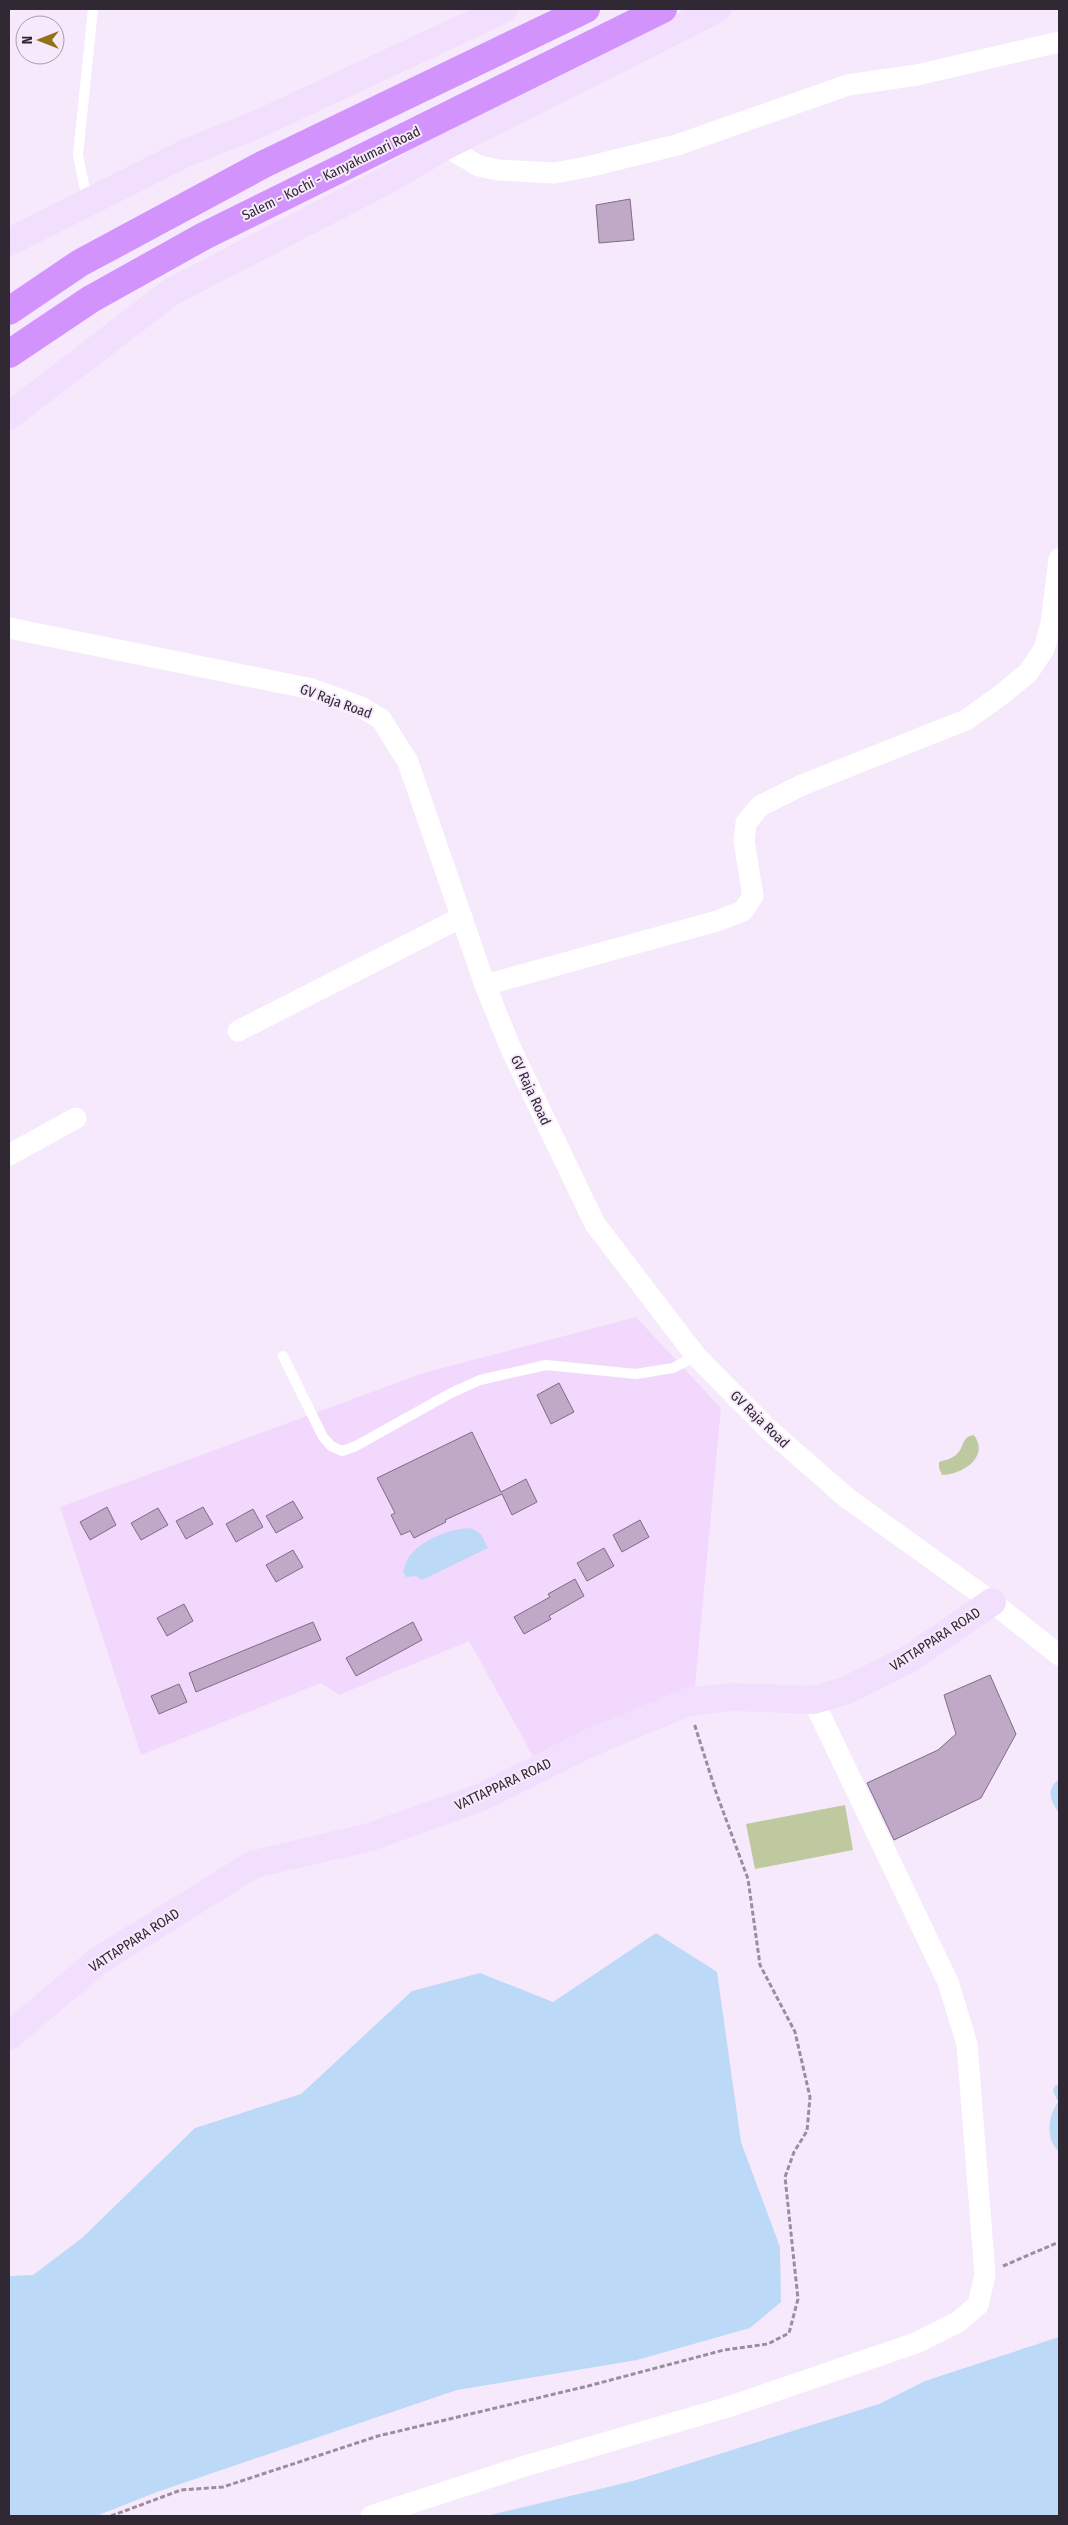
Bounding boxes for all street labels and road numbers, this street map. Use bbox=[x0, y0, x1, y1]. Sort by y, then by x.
street label: Salem - Kochi - Kanyakumari Road bbox=[239, 123, 423, 224]
street label: GV Raja Road bbox=[298, 681, 374, 722]
street label: GV Raja Road bbox=[507, 1052, 554, 1128]
street label: GV Raja Road bbox=[727, 1387, 793, 1452]
street label: VATTAPPARA ROAD bbox=[887, 1604, 984, 1675]
street label: VATTAPPARA ROAD bbox=[452, 1755, 554, 1814]
street label: VATTAPPARA ROAD bbox=[86, 1905, 183, 1976]

